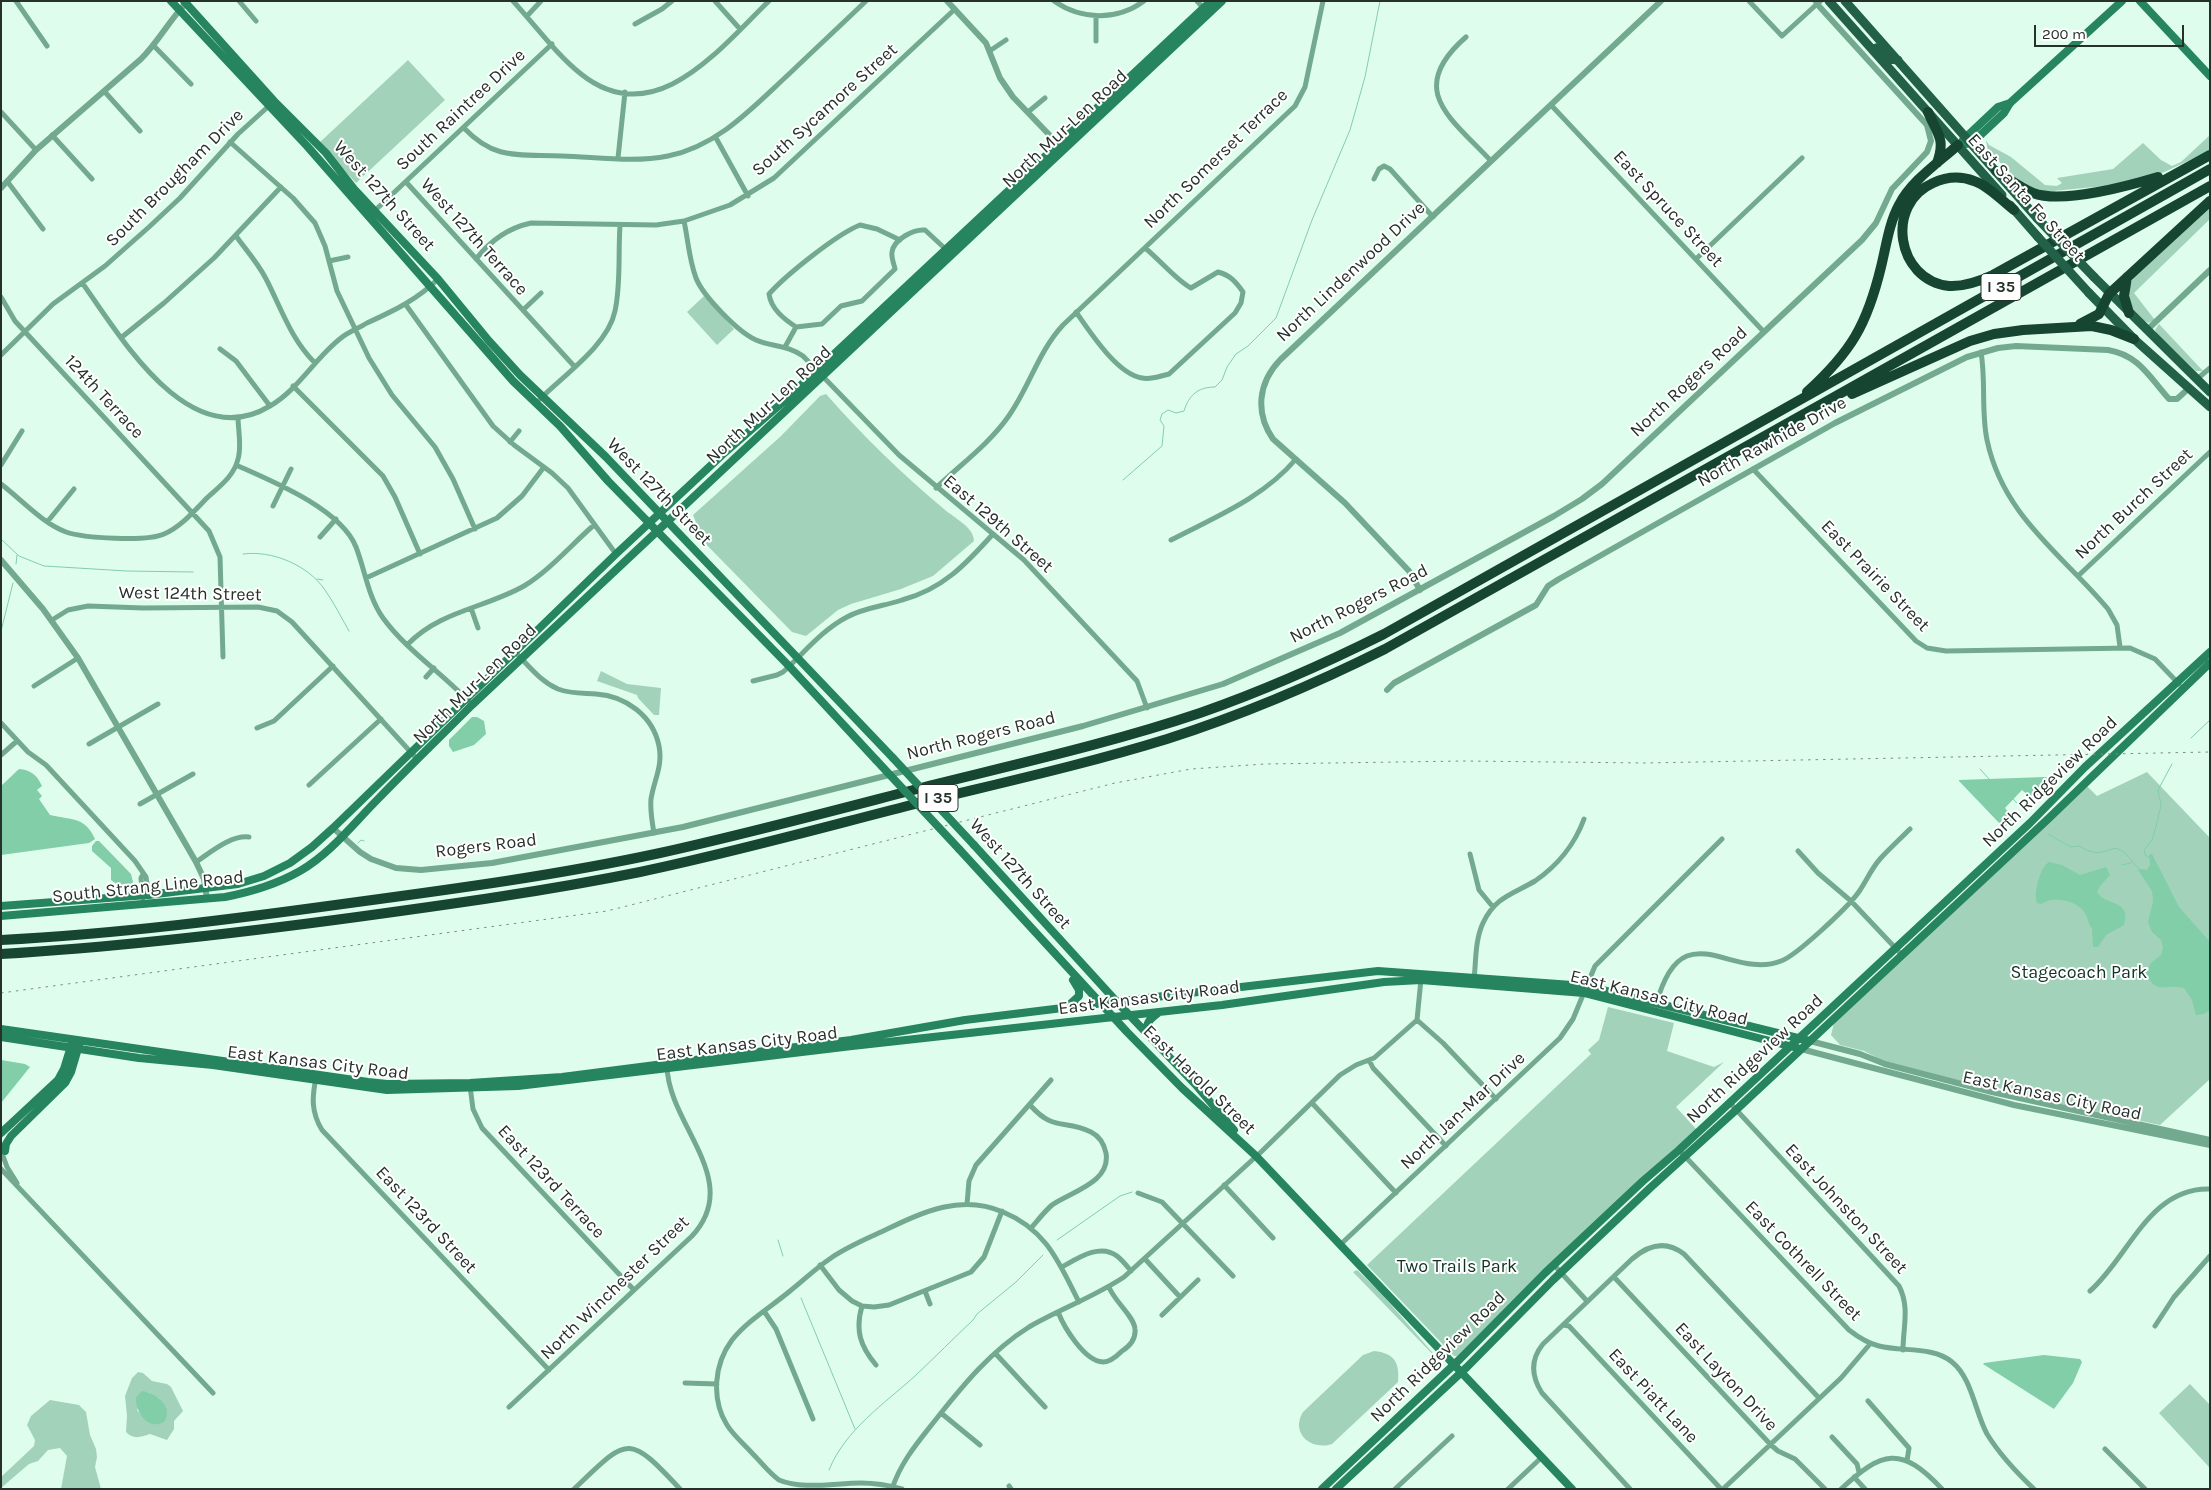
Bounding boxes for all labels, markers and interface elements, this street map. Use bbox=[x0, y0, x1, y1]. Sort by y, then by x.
scale bar bbox=[2036, 15, 2186, 47]
text: 200 m bbox=[2042, 25, 2086, 43]
street label: South Sycamore Street bbox=[748, 39, 902, 181]
street label: South Raintree Drive bbox=[392, 45, 530, 175]
street label: North Mur-Len Road bbox=[998, 65, 1132, 193]
street label: North Somerset Terrace bbox=[1139, 85, 1293, 233]
street label: South Brougham Drive bbox=[102, 105, 248, 251]
street label: East Santa Fe Street bbox=[1963, 129, 2089, 267]
street label: West 127th Street bbox=[329, 136, 439, 256]
street label: East Spruce Street bbox=[1608, 146, 1728, 272]
street label: West 127th Terrace bbox=[416, 174, 532, 300]
street label: North Lindenwood Drive bbox=[1272, 197, 1430, 347]
road number: I 35 bbox=[1981, 274, 2021, 300]
street label: North Rogers Road bbox=[1626, 322, 1752, 442]
street label: North Mur-Len Road bbox=[702, 341, 836, 469]
street label: 124th Terrace bbox=[60, 351, 148, 443]
street label: North Rawhide Drive bbox=[1694, 392, 1850, 492]
street label: West 127th Street bbox=[602, 434, 716, 550]
street label: North Burch Street bbox=[2071, 444, 2197, 564]
street label: East 129th Street bbox=[939, 470, 1057, 578]
street label: East Prairie Street bbox=[1816, 516, 1934, 636]
street label: North Rogers Road bbox=[1286, 560, 1432, 648]
street label: West 124th Street bbox=[118, 582, 262, 606]
street label: North Mur-Len Road bbox=[409, 619, 541, 749]
street label: North Rogers Road bbox=[904, 707, 1058, 765]
street label: North Ridgeview Road bbox=[1978, 712, 2122, 852]
road number: I 35 bbox=[918, 784, 958, 811]
street label: West 127th Street bbox=[965, 814, 1075, 934]
street label: Rogers Road bbox=[434, 829, 538, 863]
street label: South Strang Line Road bbox=[51, 866, 245, 908]
park label: Stagecoach Park bbox=[2011, 962, 2147, 984]
street label: East Kansas City Road bbox=[1568, 965, 1750, 1031]
street label: East Kansas City Road bbox=[1057, 976, 1241, 1020]
street label: North Ridgeview Road bbox=[1682, 990, 1828, 1128]
street label: East Harold Street bbox=[1138, 1021, 1260, 1139]
street label: East Kansas City Road bbox=[655, 1022, 839, 1066]
street label: East Kansas City Road bbox=[226, 1041, 410, 1085]
street label: North Jan-Mar Drive bbox=[1396, 1048, 1530, 1174]
street label: East Kansas City Road bbox=[1960, 1066, 2144, 1126]
street label: East 123rd Terrace bbox=[493, 1121, 609, 1243]
street label: East Johnston Street bbox=[1780, 1139, 1912, 1279]
street label: East 123rd Street bbox=[371, 1162, 481, 1278]
street label: East Cothrell Street bbox=[1740, 1196, 1866, 1326]
street label: North Winchester Street bbox=[536, 1211, 694, 1365]
park label: Two Trails Park bbox=[1397, 1256, 1517, 1278]
street label: North Ridgeview Road bbox=[1366, 1287, 1510, 1427]
street label: East Layton Drive bbox=[1670, 1318, 1782, 1436]
street label: East Piatt Lane bbox=[1603, 1344, 1703, 1448]

